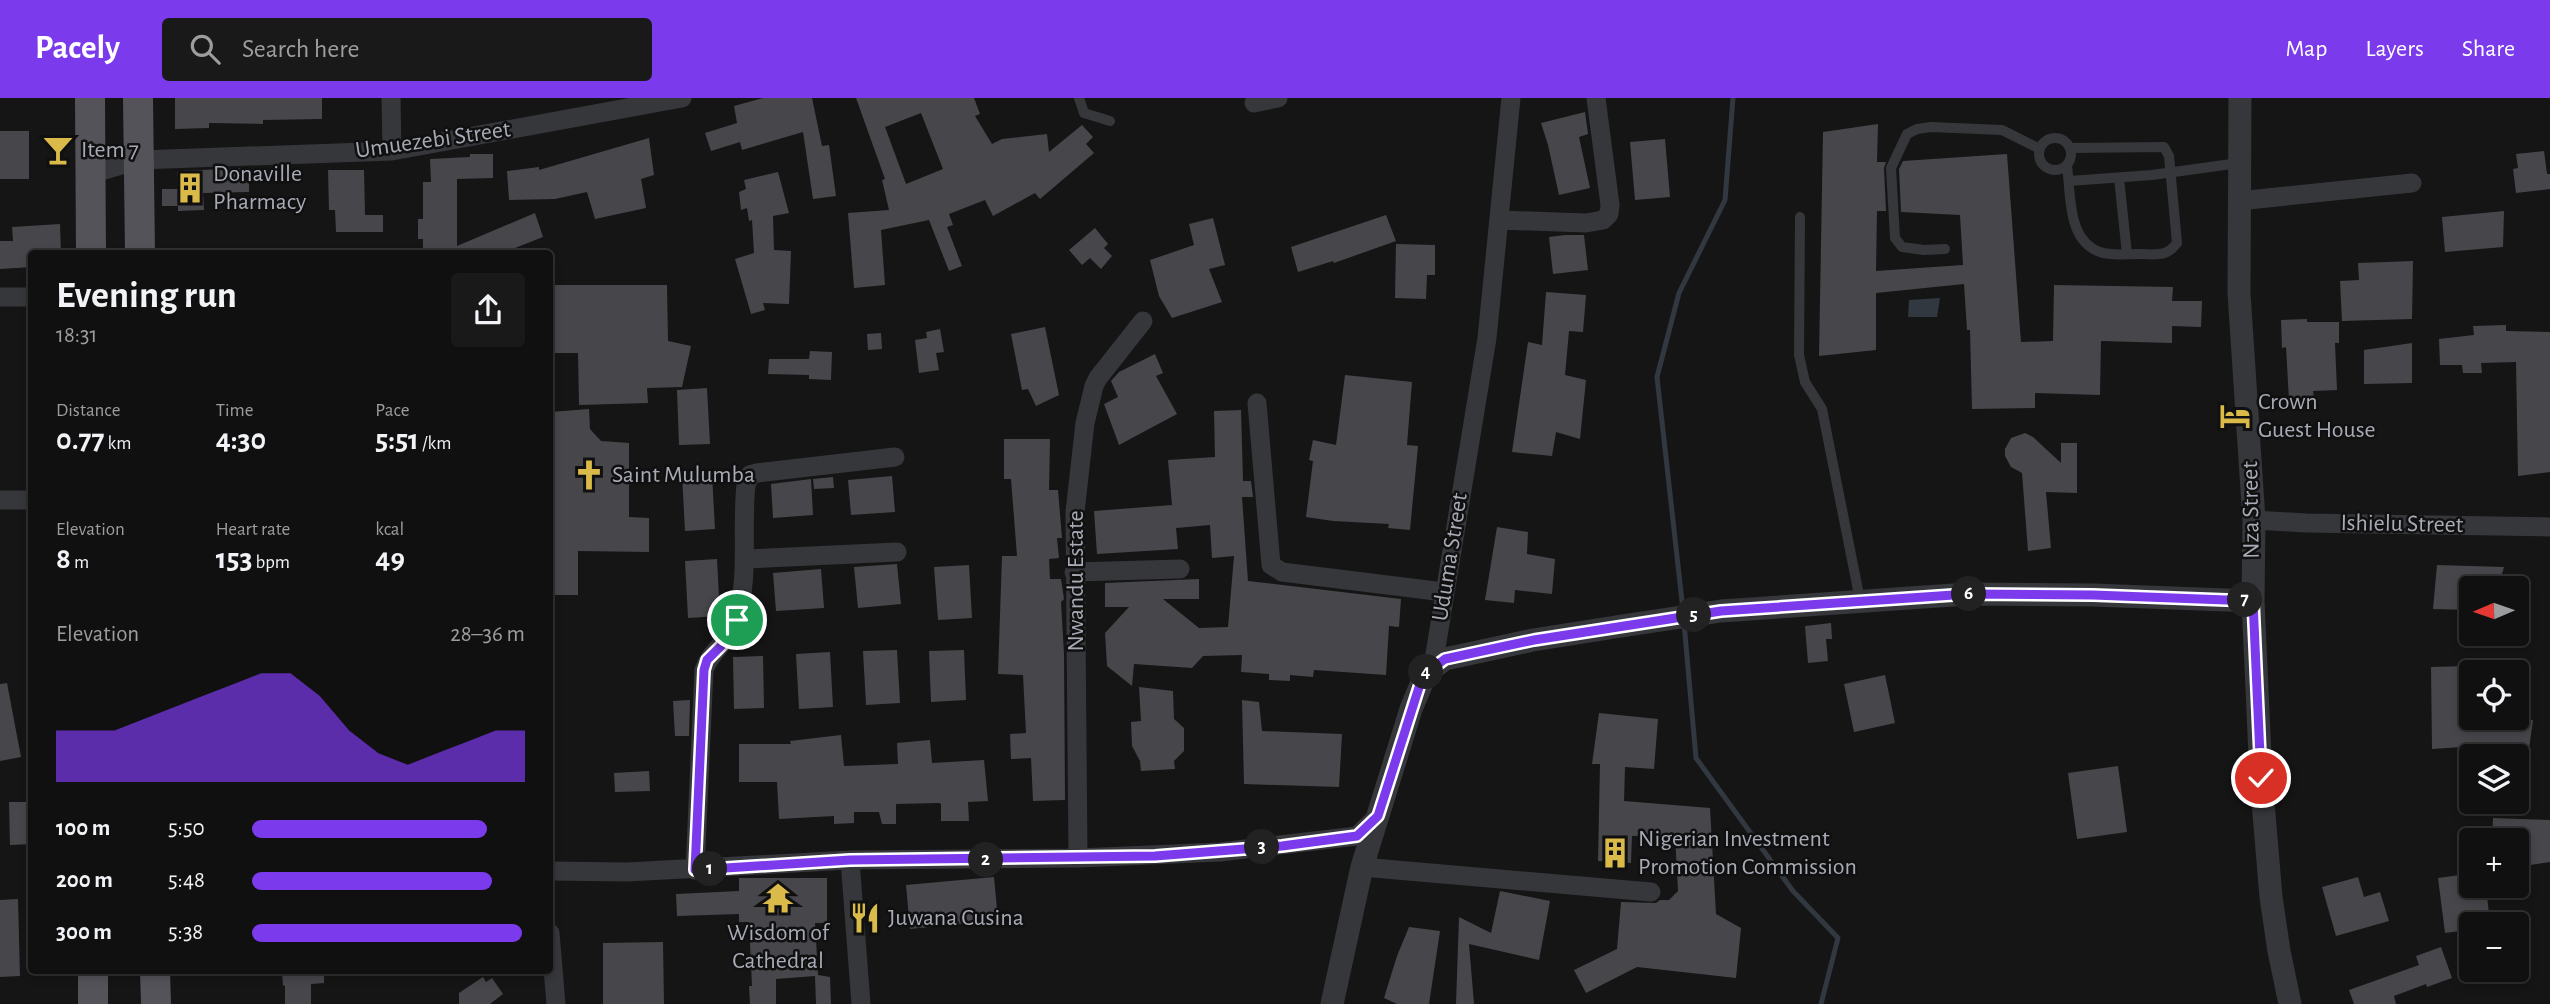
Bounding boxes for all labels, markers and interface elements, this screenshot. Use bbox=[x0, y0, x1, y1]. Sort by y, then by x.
search box bbox=[162, 18, 652, 81]
icon: search bbox=[186, 30, 224, 68]
text: Pacely bbox=[35, 32, 120, 65]
text: Search here bbox=[242, 36, 360, 62]
text: Map bbox=[2285, 37, 2327, 61]
text: Layers bbox=[2365, 37, 2424, 61]
text: Share bbox=[2462, 37, 2515, 61]
street label: Umuezebi Street bbox=[354, 117, 512, 163]
bar icon: Item 7 bbox=[41, 133, 75, 167]
place label: Item 7 bbox=[81, 138, 139, 162]
place label: Donaville Pharmacy bbox=[213, 162, 306, 214]
building icon: Donaville Pharmacy bbox=[173, 171, 207, 205]
button: share bbox=[451, 273, 525, 347]
text: Evening run bbox=[56, 277, 237, 315]
text: 18:31 bbox=[56, 324, 97, 347]
place label: Crown Guest House bbox=[2258, 390, 2376, 442]
hotel icon: Crown Guest House bbox=[2218, 399, 2252, 433]
text: Distance bbox=[56, 401, 120, 420]
text: Time bbox=[216, 401, 254, 420]
text: Pace bbox=[375, 401, 410, 420]
text: 0.77 bbox=[56, 425, 104, 455]
text: 4:30 bbox=[216, 425, 266, 455]
text: 5:51 bbox=[375, 425, 419, 455]
text: km bbox=[104, 434, 131, 453]
text: /km bbox=[419, 434, 451, 453]
church icon: Saint Mulumba bbox=[572, 458, 606, 492]
street label: Nza Street bbox=[2238, 461, 2264, 559]
place label: Saint Mulumba bbox=[612, 463, 755, 487]
street label: Uduma Street bbox=[1428, 491, 1472, 623]
street label: Nwandu Estate bbox=[1064, 511, 1088, 651]
street label: Ishielu Street bbox=[2340, 511, 2464, 537]
text: Elevation bbox=[56, 520, 125, 539]
text: Heart rate bbox=[216, 520, 290, 539]
text: kcal bbox=[375, 520, 404, 539]
text: 8 bbox=[56, 544, 71, 574]
text: 153 bbox=[216, 544, 252, 574]
text: 49 bbox=[375, 544, 405, 574]
text: m bbox=[71, 553, 89, 572]
text: bpm bbox=[252, 553, 290, 572]
pin: 6 bbox=[1952, 576, 1986, 612]
north arrow bbox=[2459, 576, 2529, 646]
map controls bbox=[2459, 576, 2529, 982]
pin: 7 bbox=[2228, 582, 2262, 618]
text: 6 bbox=[1964, 584, 1973, 603]
pin bbox=[707, 590, 767, 650]
text: 7 bbox=[2240, 590, 2249, 609]
pin: 5 bbox=[1676, 598, 1712, 632]
icon: arrive bbox=[718, 601, 756, 639]
text: 5 bbox=[1689, 605, 1698, 624]
text: Elevation bbox=[56, 623, 139, 646]
text: 28–36 m bbox=[450, 623, 525, 646]
pin: 4 bbox=[1408, 654, 1444, 690]
button: locate bbox=[2459, 660, 2529, 730]
text: 4 bbox=[1421, 662, 1430, 681]
button: layers bbox=[2459, 744, 2529, 814]
pin bbox=[2231, 748, 2291, 808]
icon: check bbox=[2242, 759, 2280, 797]
text: 100 m bbox=[56, 817, 110, 840]
text: 5:50 bbox=[168, 817, 205, 840]
place label: Nigerian Investment Promotion Commission bbox=[1638, 827, 1857, 879]
button: + bbox=[2459, 828, 2529, 898]
pin: 3 bbox=[1244, 830, 1280, 864]
building icon: Nigerian Investment Promotion Commission bbox=[1598, 836, 1632, 870]
text: 3 bbox=[1257, 837, 1266, 856]
pin: 2 bbox=[968, 842, 1004, 878]
text: 2 bbox=[981, 850, 990, 869]
pin: 1 bbox=[692, 852, 728, 886]
text: 1 bbox=[706, 859, 713, 878]
text: 200 m bbox=[56, 869, 113, 892]
text: 5:48 bbox=[168, 869, 205, 892]
temple icon: Wisdom of Cathedral bbox=[761, 881, 795, 915]
restaurant icon: Juwana Cusina bbox=[848, 901, 882, 935]
place label: Juwana Cusina bbox=[888, 906, 1024, 930]
button: − bbox=[2459, 912, 2529, 982]
text: 300 m bbox=[56, 921, 112, 944]
text: 5:38 bbox=[168, 921, 203, 944]
place label: Wisdom of Cathedral bbox=[727, 921, 831, 973]

